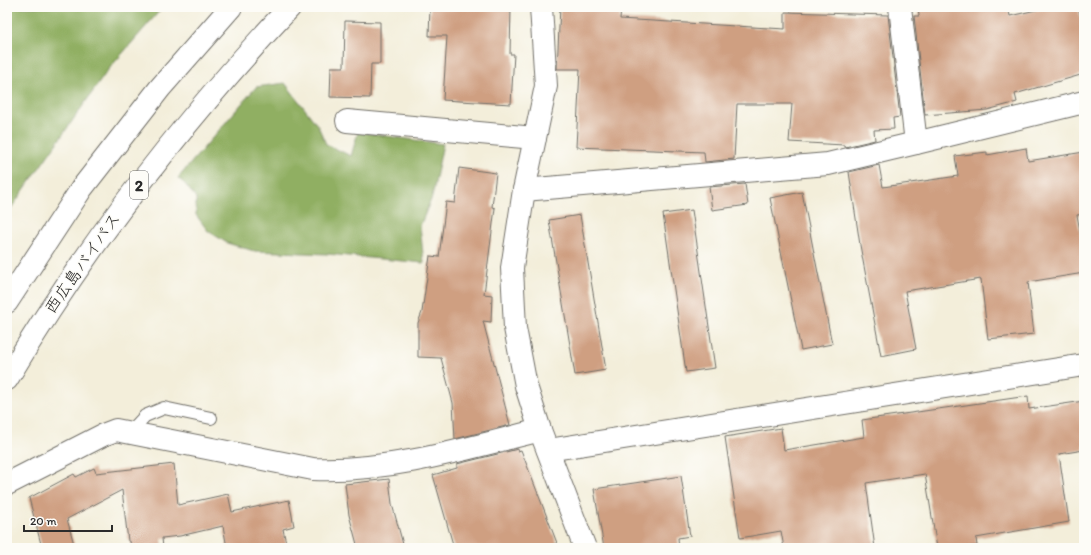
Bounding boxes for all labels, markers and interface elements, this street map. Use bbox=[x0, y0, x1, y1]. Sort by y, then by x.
road number: 2 bbox=[130, 171, 148, 199]
street label: 西広島バイパス bbox=[40, 209, 124, 317]
scale bar bbox=[24, 507, 112, 533]
text: 20 m bbox=[30, 514, 57, 528]

